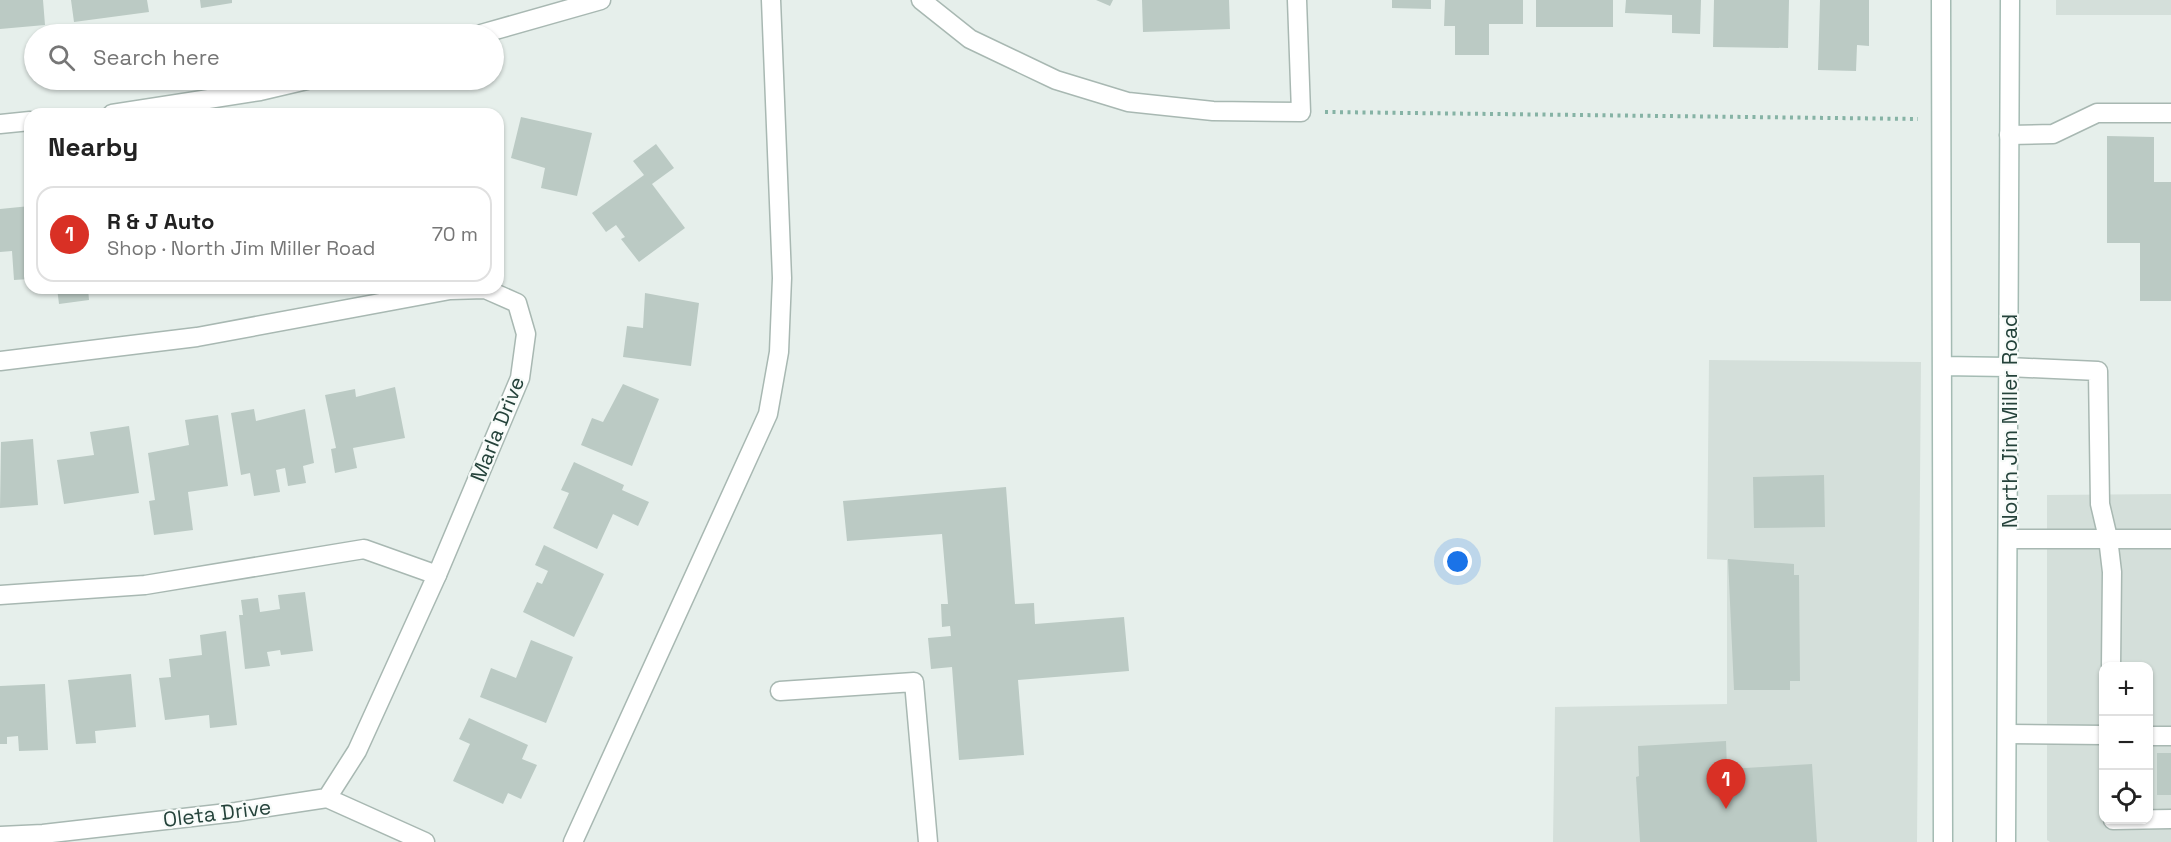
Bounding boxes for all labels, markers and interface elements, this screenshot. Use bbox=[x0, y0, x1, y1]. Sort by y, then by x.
search box bbox=[24, 24, 504, 90]
icon: search bbox=[45, 41, 78, 74]
text: Search here bbox=[93, 43, 220, 71]
text: Nearby bbox=[48, 130, 138, 164]
text: R & J Auto bbox=[107, 207, 214, 235]
text: 1 bbox=[65, 221, 74, 247]
text: 70 m bbox=[432, 221, 478, 247]
text: Shop · North Jim Miller Road bbox=[107, 235, 375, 261]
street label: North Jim Miller Road bbox=[1996, 314, 2023, 528]
street label: Marla Drive bbox=[464, 372, 530, 486]
your location bbox=[1443, 547, 1472, 576]
map controls bbox=[2099, 662, 2153, 824]
button: + bbox=[2099, 662, 2153, 716]
button: − bbox=[2099, 716, 2153, 770]
pin: 1 bbox=[1706, 760, 1746, 809]
button: locate bbox=[2099, 770, 2153, 824]
street label: Oleta Drive bbox=[161, 793, 273, 833]

